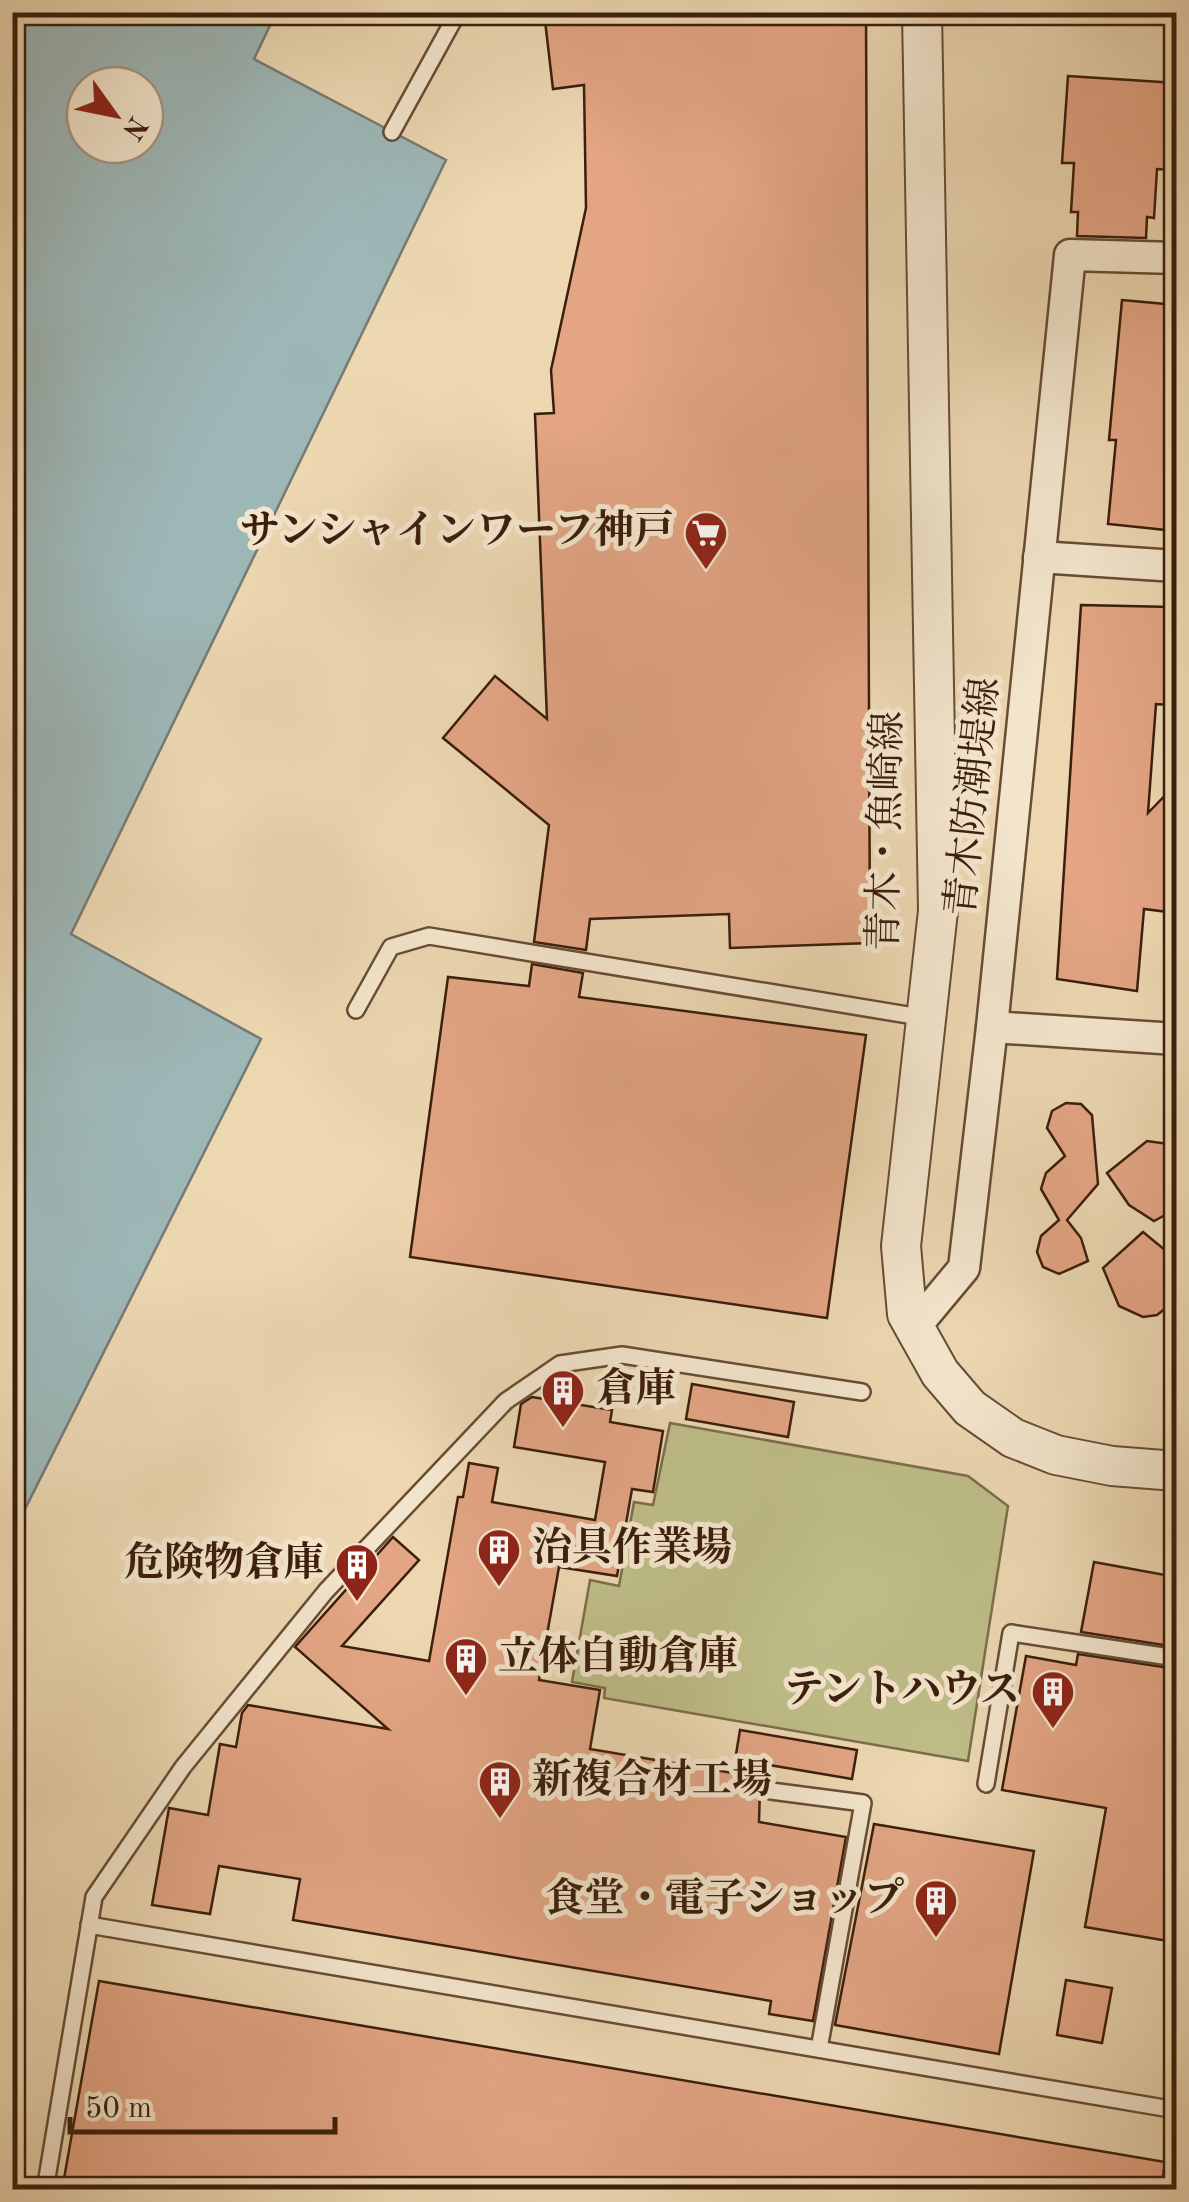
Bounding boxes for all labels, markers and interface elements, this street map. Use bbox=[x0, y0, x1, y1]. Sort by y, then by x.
north arrow bbox=[65, 65, 165, 165]
text: N bbox=[116, 110, 151, 144]
place label: サンシャインワーフ神戸 bbox=[240, 509, 674, 553]
supermarket icon: サンシャインワーフ神戸 bbox=[683, 510, 729, 571]
street label: 青木防潮堤線 bbox=[939, 675, 1007, 918]
street label: 青木・魚崎線 bbox=[862, 711, 910, 951]
place label: 倉庫 bbox=[596, 1366, 676, 1411]
building icon: 倉庫 bbox=[540, 1368, 586, 1429]
place label: 治具作業場 bbox=[532, 1526, 732, 1570]
building icon: 治具作業場 bbox=[476, 1527, 522, 1588]
place label: 危険物倉庫 bbox=[124, 1540, 324, 1585]
building icon: 危険物倉庫 bbox=[334, 1542, 380, 1603]
place label: 立体自動倉庫 bbox=[498, 1634, 738, 1679]
building icon: 立体自動倉庫 bbox=[443, 1636, 489, 1697]
place label: テントハウス bbox=[784, 1669, 1020, 1712]
building icon: テントハウス bbox=[1030, 1669, 1076, 1730]
place label: 新複合材工場 bbox=[532, 1757, 772, 1802]
building icon: 新複合材工場 bbox=[477, 1759, 523, 1820]
place label: 食堂・電子ショップ bbox=[545, 1876, 904, 1921]
building icon: 食堂・電子ショップ bbox=[913, 1878, 959, 1939]
scale bar bbox=[70, 2072, 335, 2134]
text: 50 m bbox=[85, 2094, 152, 2124]

